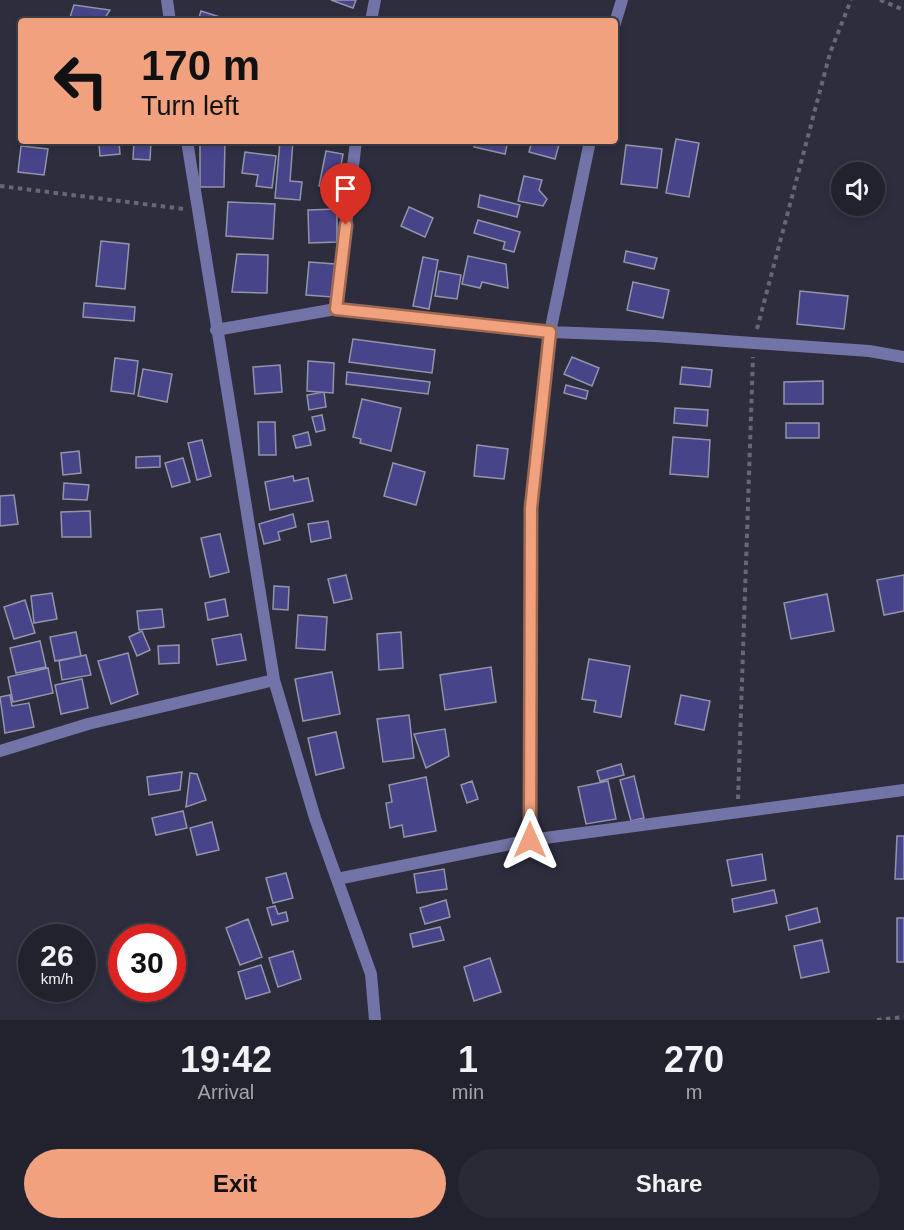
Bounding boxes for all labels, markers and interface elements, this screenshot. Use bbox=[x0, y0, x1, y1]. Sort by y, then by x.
icon: left bbox=[42, 42, 120, 120]
text: 170 m bbox=[141, 42, 260, 89]
text: Turn left bbox=[141, 91, 239, 121]
map controls bbox=[831, 162, 885, 216]
button: sound bbox=[831, 162, 885, 216]
pin bbox=[320, 163, 371, 225]
icon: arrive bbox=[329, 172, 362, 205]
position arrow bbox=[498, 808, 562, 872]
speed limit sign: 30 bbox=[108, 924, 186, 1002]
text: 26 bbox=[40, 939, 74, 972]
text: km/h bbox=[41, 970, 73, 987]
text: 19:42 bbox=[180, 1039, 272, 1080]
text: 1 bbox=[458, 1039, 478, 1080]
text: 270 bbox=[664, 1039, 724, 1080]
text: Arrival bbox=[198, 1081, 254, 1103]
text: min bbox=[452, 1081, 484, 1103]
text: m bbox=[686, 1081, 702, 1103]
button: Exit bbox=[24, 1149, 446, 1218]
button: Share bbox=[458, 1149, 880, 1218]

